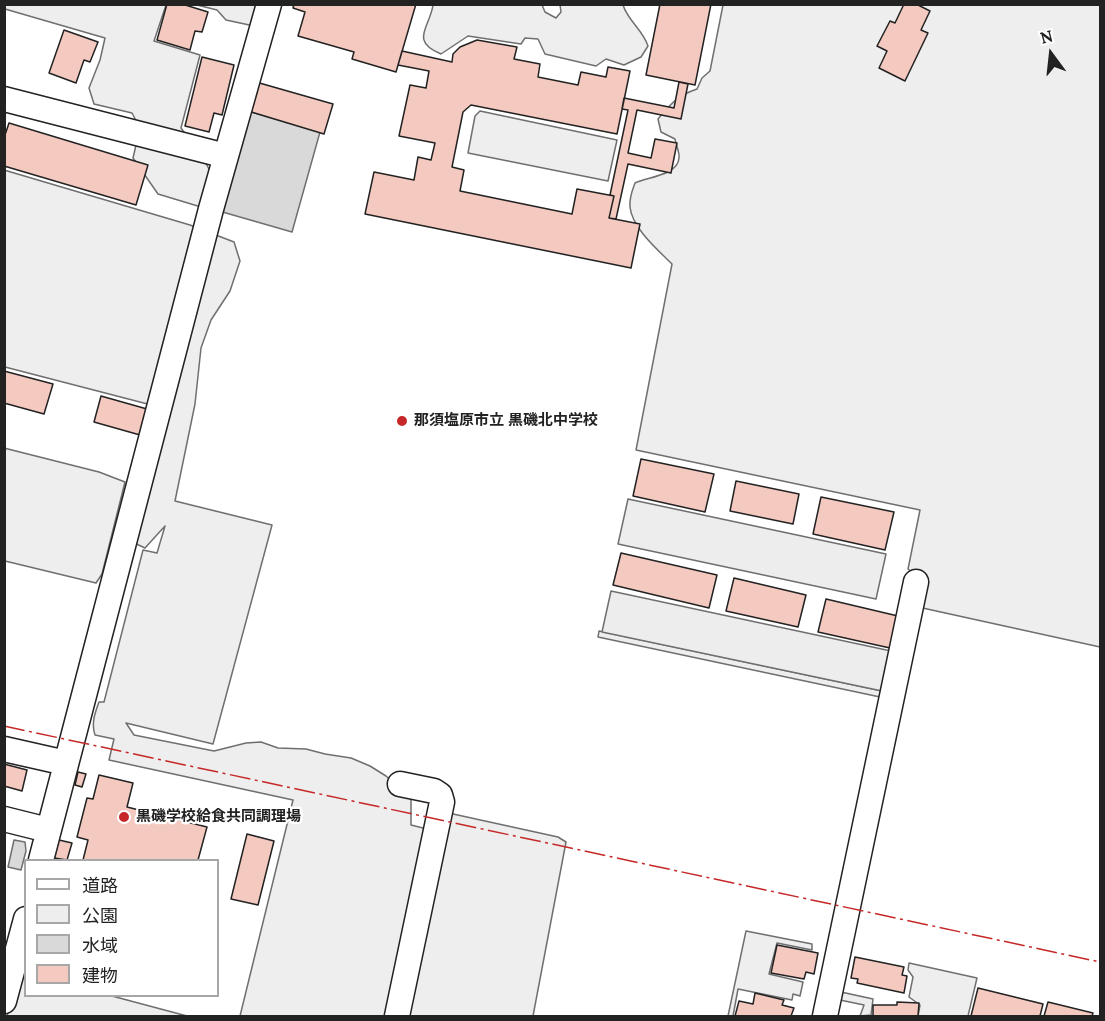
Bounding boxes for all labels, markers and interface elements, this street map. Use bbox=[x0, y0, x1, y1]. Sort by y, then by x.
north arrow bbox=[1021, 24, 1081, 84]
text: N bbox=[1038, 25, 1055, 48]
place label: 那須塩原市立 黒磯北中学校 bbox=[414, 412, 598, 430]
marker: 那須塩原市立 黒磯北中学校 bbox=[395, 414, 409, 428]
place label: 黒磯学校給食共同調理場 bbox=[136, 808, 301, 826]
marker: 黒磯学校給食共同調理場 bbox=[117, 810, 131, 824]
legend bbox=[24, 859, 219, 997]
text: 道路 bbox=[82, 874, 118, 897]
text: 公園 bbox=[82, 904, 118, 927]
text: 水域 bbox=[82, 934, 118, 957]
text: 建物 bbox=[82, 964, 118, 987]

